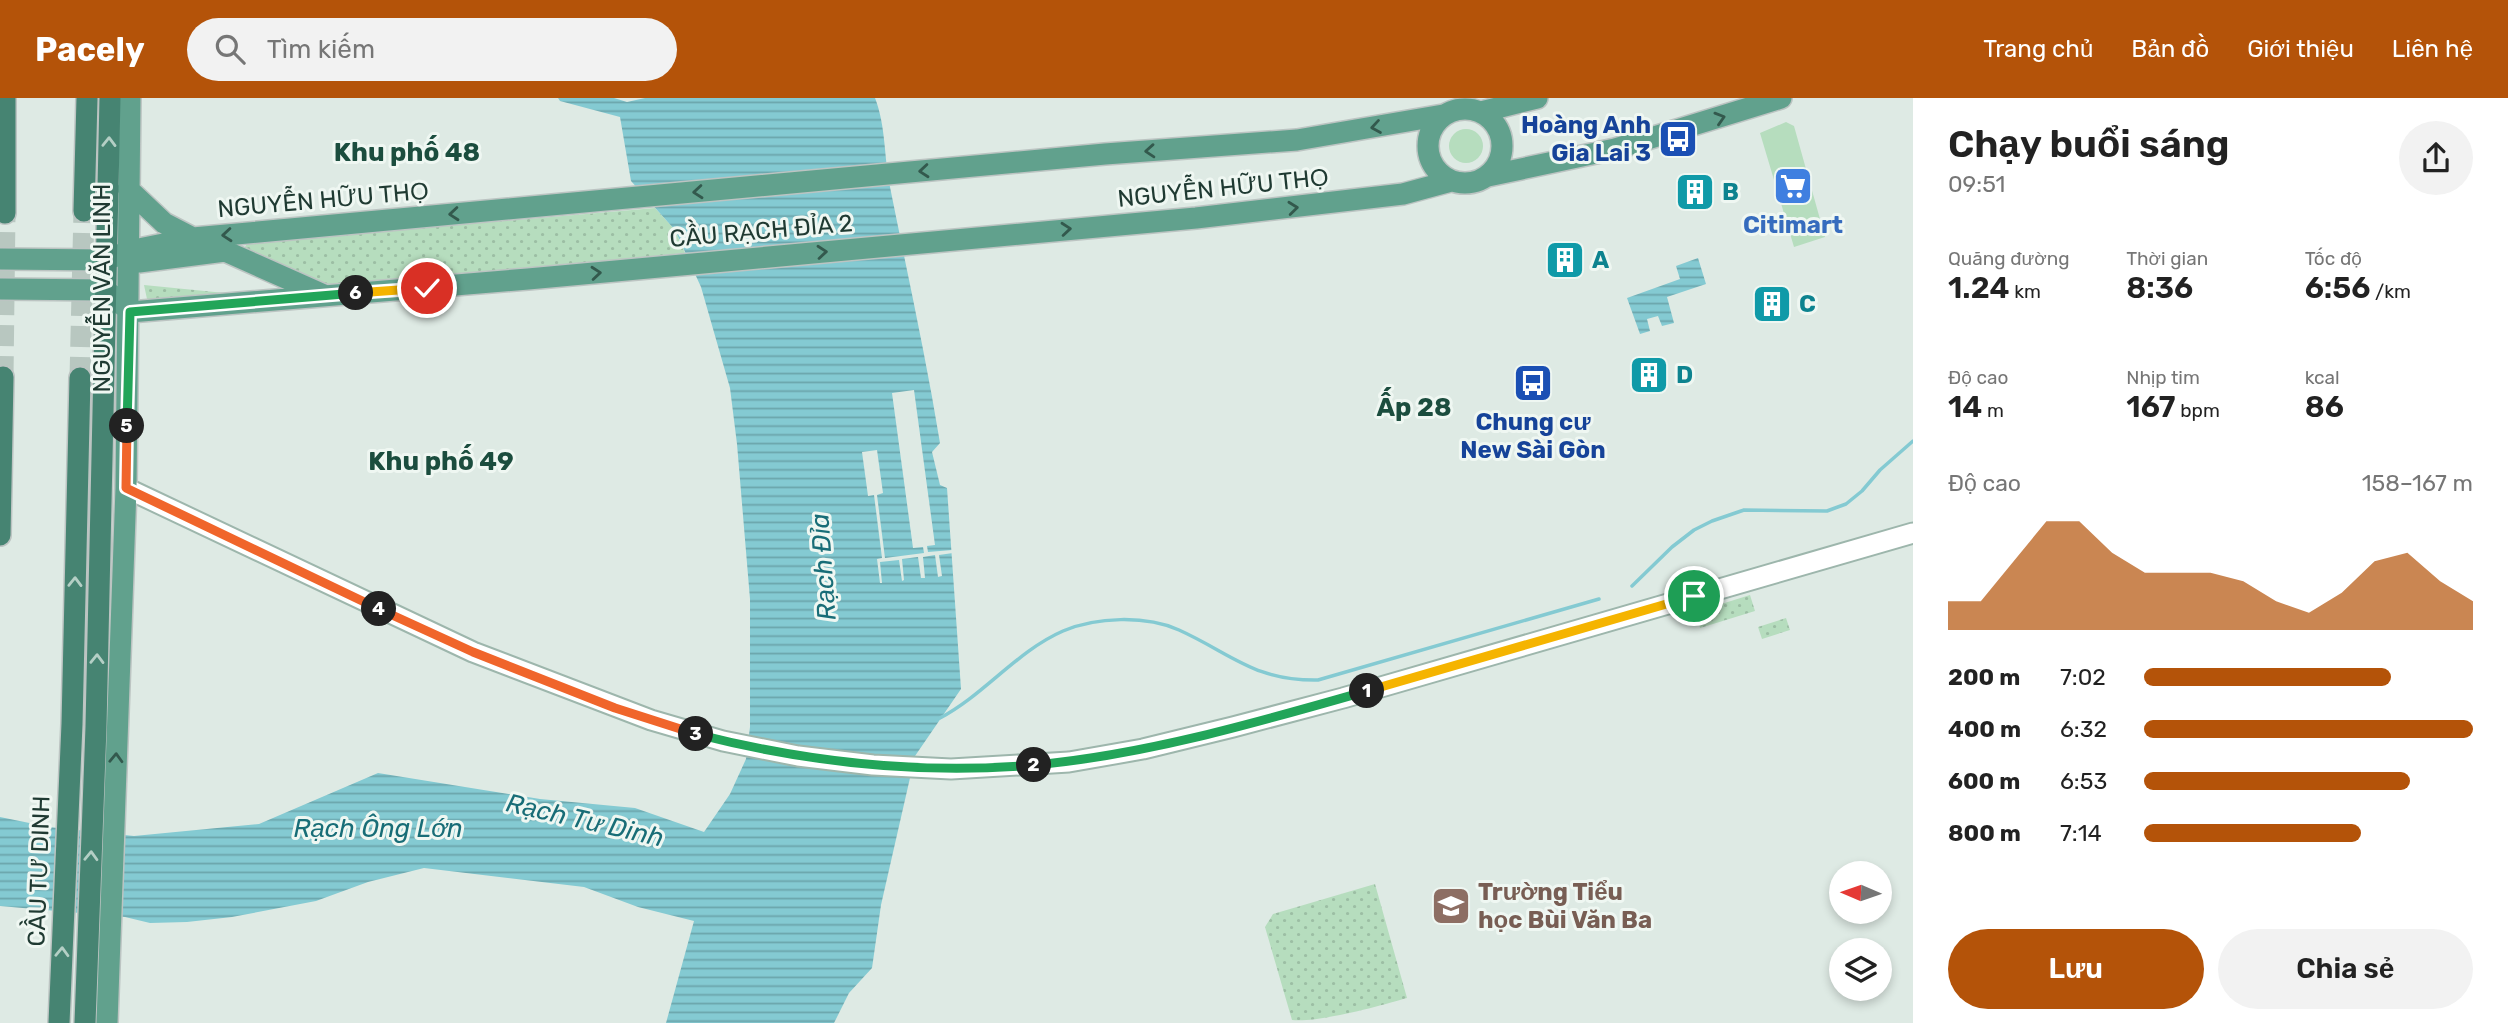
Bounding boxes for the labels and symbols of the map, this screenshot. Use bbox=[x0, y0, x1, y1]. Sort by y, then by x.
place label: Hoàng Anh Gia Lai 3 bbox=[1521, 111, 1651, 167]
one-way arrow bbox=[1714, 111, 1726, 126]
bus stop icon: Hoàng Anh Gia Lai 3 bbox=[1657, 118, 1699, 160]
one-way arrow bbox=[1370, 119, 1382, 134]
district label: Khu phố 48 bbox=[334, 135, 480, 168]
one-way arrow bbox=[101, 137, 117, 147]
one-way arrow bbox=[1144, 143, 1155, 158]
street label: NGUYỄN HỮU THỌ bbox=[1116, 160, 1330, 213]
one-way arrow bbox=[919, 163, 930, 178]
supermarket icon: Citimart bbox=[1772, 165, 1814, 207]
building icon: B bbox=[1674, 171, 1716, 213]
street label: NGUYỄN HỮU THỌ bbox=[216, 173, 430, 223]
place label: B bbox=[1722, 178, 1739, 206]
street label: NGUYỄN VĂN LINH bbox=[85, 184, 116, 392]
one-way arrow bbox=[692, 184, 703, 199]
one-way arrow bbox=[1288, 201, 1299, 216]
street label: CẦU RẠCH ĐỈA 2 bbox=[668, 205, 854, 253]
one-way arrow bbox=[448, 207, 460, 222]
place label: Citimart bbox=[1743, 211, 1843, 239]
one-way arrow bbox=[1061, 222, 1072, 237]
one-way arrow bbox=[222, 227, 233, 242]
building icon: A bbox=[1544, 239, 1586, 281]
one-way arrow bbox=[817, 244, 828, 259]
place label: A bbox=[1592, 246, 1609, 274]
pin bbox=[397, 258, 457, 318]
one-way arrow bbox=[591, 266, 602, 281]
pin: 6 bbox=[338, 276, 374, 310]
building icon: C bbox=[1751, 283, 1793, 325]
place label: C bbox=[1799, 290, 1816, 318]
building icon: D bbox=[1628, 354, 1670, 396]
place label: D bbox=[1676, 361, 1693, 389]
bus stop icon: Chung cư New Sài Gòn bbox=[1512, 362, 1554, 404]
district label: Ấp 28 bbox=[1376, 386, 1452, 423]
pin: 5 bbox=[110, 408, 144, 444]
place label: Chung cư New Sài Gòn bbox=[1460, 408, 1606, 464]
district label: Khu phố 49 bbox=[368, 444, 514, 477]
water label: Rạch Đỉa bbox=[804, 512, 843, 622]
pin bbox=[1664, 566, 1724, 626]
one-way arrow bbox=[68, 576, 83, 587]
pin: 4 bbox=[362, 592, 396, 626]
one-way arrow bbox=[90, 653, 105, 664]
pin: 1 bbox=[1350, 674, 1384, 708]
pin: 3 bbox=[678, 716, 714, 752]
pin: 2 bbox=[1016, 748, 1052, 782]
one-way arrow bbox=[109, 752, 124, 763]
water label: Rạch Tư Dinh bbox=[503, 787, 667, 854]
street label: CẦU TƯ DINH bbox=[18, 795, 56, 947]
water label: Rạch Ông Lớn bbox=[293, 813, 463, 844]
one-way arrow bbox=[84, 850, 99, 861]
north arrow bbox=[1829, 861, 1892, 924]
place label: Trường Tiểu học Bùi Văn Ba bbox=[1478, 878, 1652, 934]
school or university icon: Trường Tiểu học Bùi Văn Ba bbox=[1430, 885, 1472, 927]
one-way arrow bbox=[55, 947, 70, 958]

